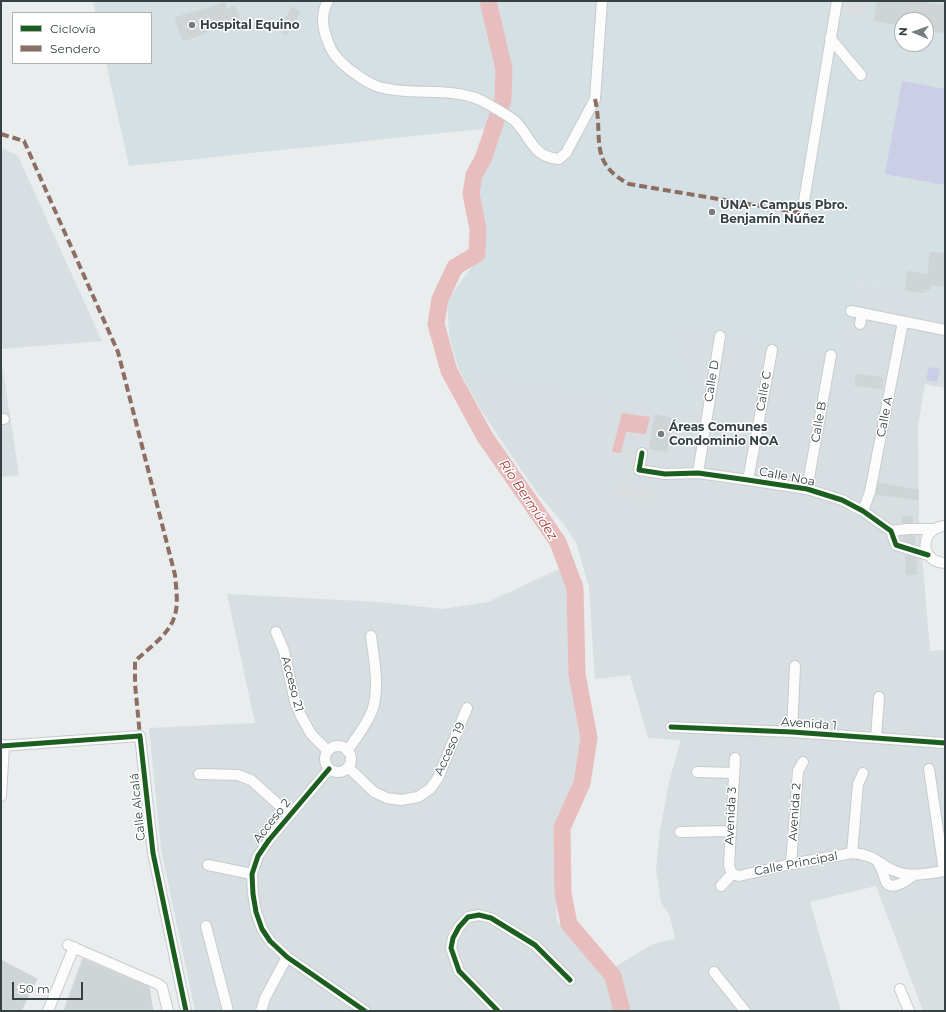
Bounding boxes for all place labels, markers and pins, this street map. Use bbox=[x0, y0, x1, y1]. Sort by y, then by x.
place label: Hospital Equino bbox=[200, 18, 300, 32]
marker: Hospital Equino bbox=[187, 20, 197, 30]
place label: UNA - Campus Pbro. Benjamín Núñez bbox=[720, 198, 848, 226]
marker: UNA - Campus Pbro. Benjamín Núñez bbox=[707, 207, 717, 217]
place label: Áreas Comunes Condominio NOA bbox=[669, 420, 778, 448]
marker: Áreas Comunes Condominio NOA bbox=[656, 429, 666, 439]

